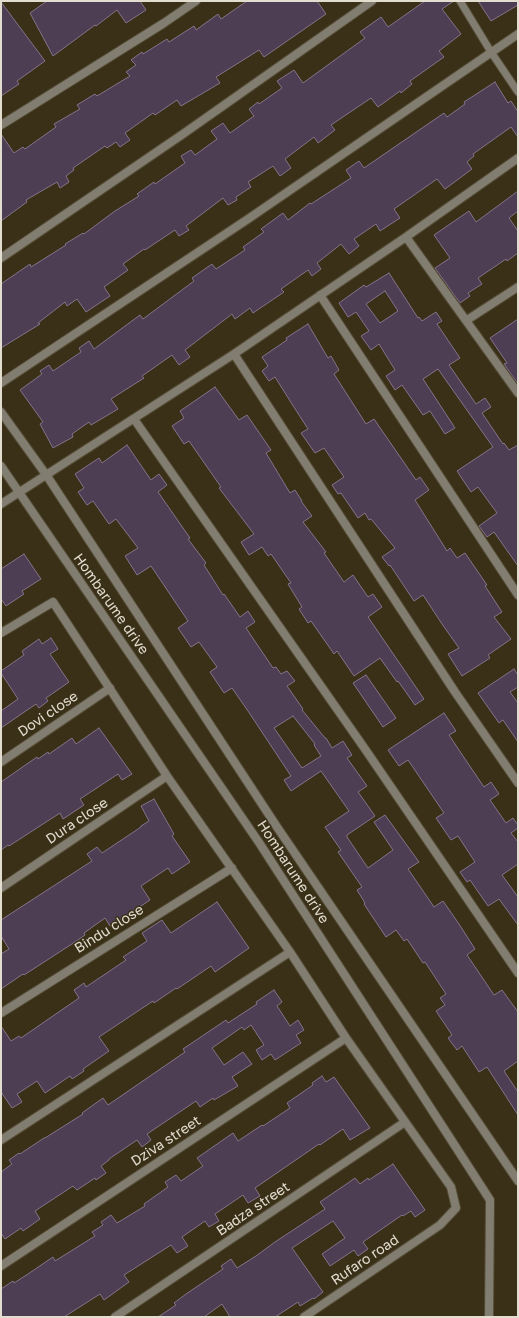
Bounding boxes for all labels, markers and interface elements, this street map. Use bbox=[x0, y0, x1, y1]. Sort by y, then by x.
street label: Hombarume drive bbox=[70, 550, 152, 658]
street label: Dovi close bbox=[15, 688, 81, 740]
street label: Dura close bbox=[43, 794, 111, 848]
street label: Hombarume drive bbox=[253, 817, 333, 927]
street label: Bindu close bbox=[71, 901, 147, 957]
street label: Dziva street bbox=[128, 1112, 204, 1170]
street label: Badza street bbox=[213, 1178, 293, 1240]
street label: Rufaro road bbox=[328, 1231, 402, 1289]

